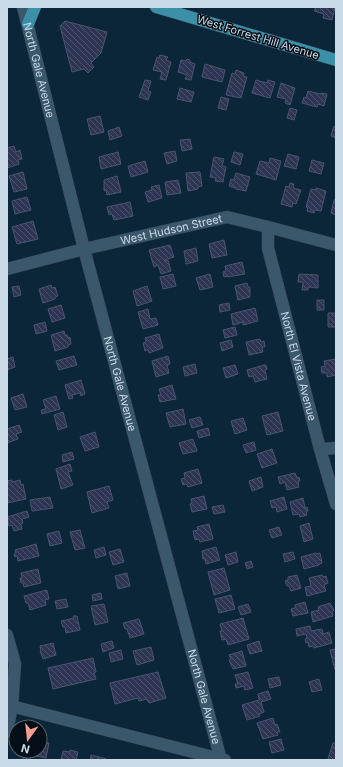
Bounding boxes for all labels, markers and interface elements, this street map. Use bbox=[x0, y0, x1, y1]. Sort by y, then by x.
street label: West Forrest Hill Avenue bbox=[195, 12, 321, 62]
street label: North Gale Avenue bbox=[20, 21, 58, 119]
street label: West Hudson Street bbox=[119, 211, 224, 248]
street label: North El Vista Avenue bbox=[278, 310, 319, 422]
street label: North Gale Avenue bbox=[101, 335, 140, 433]
street label: North Gale Avenue bbox=[185, 648, 223, 746]
north arrow bbox=[8, 719, 48, 759]
text: N bbox=[20, 741, 31, 757]

